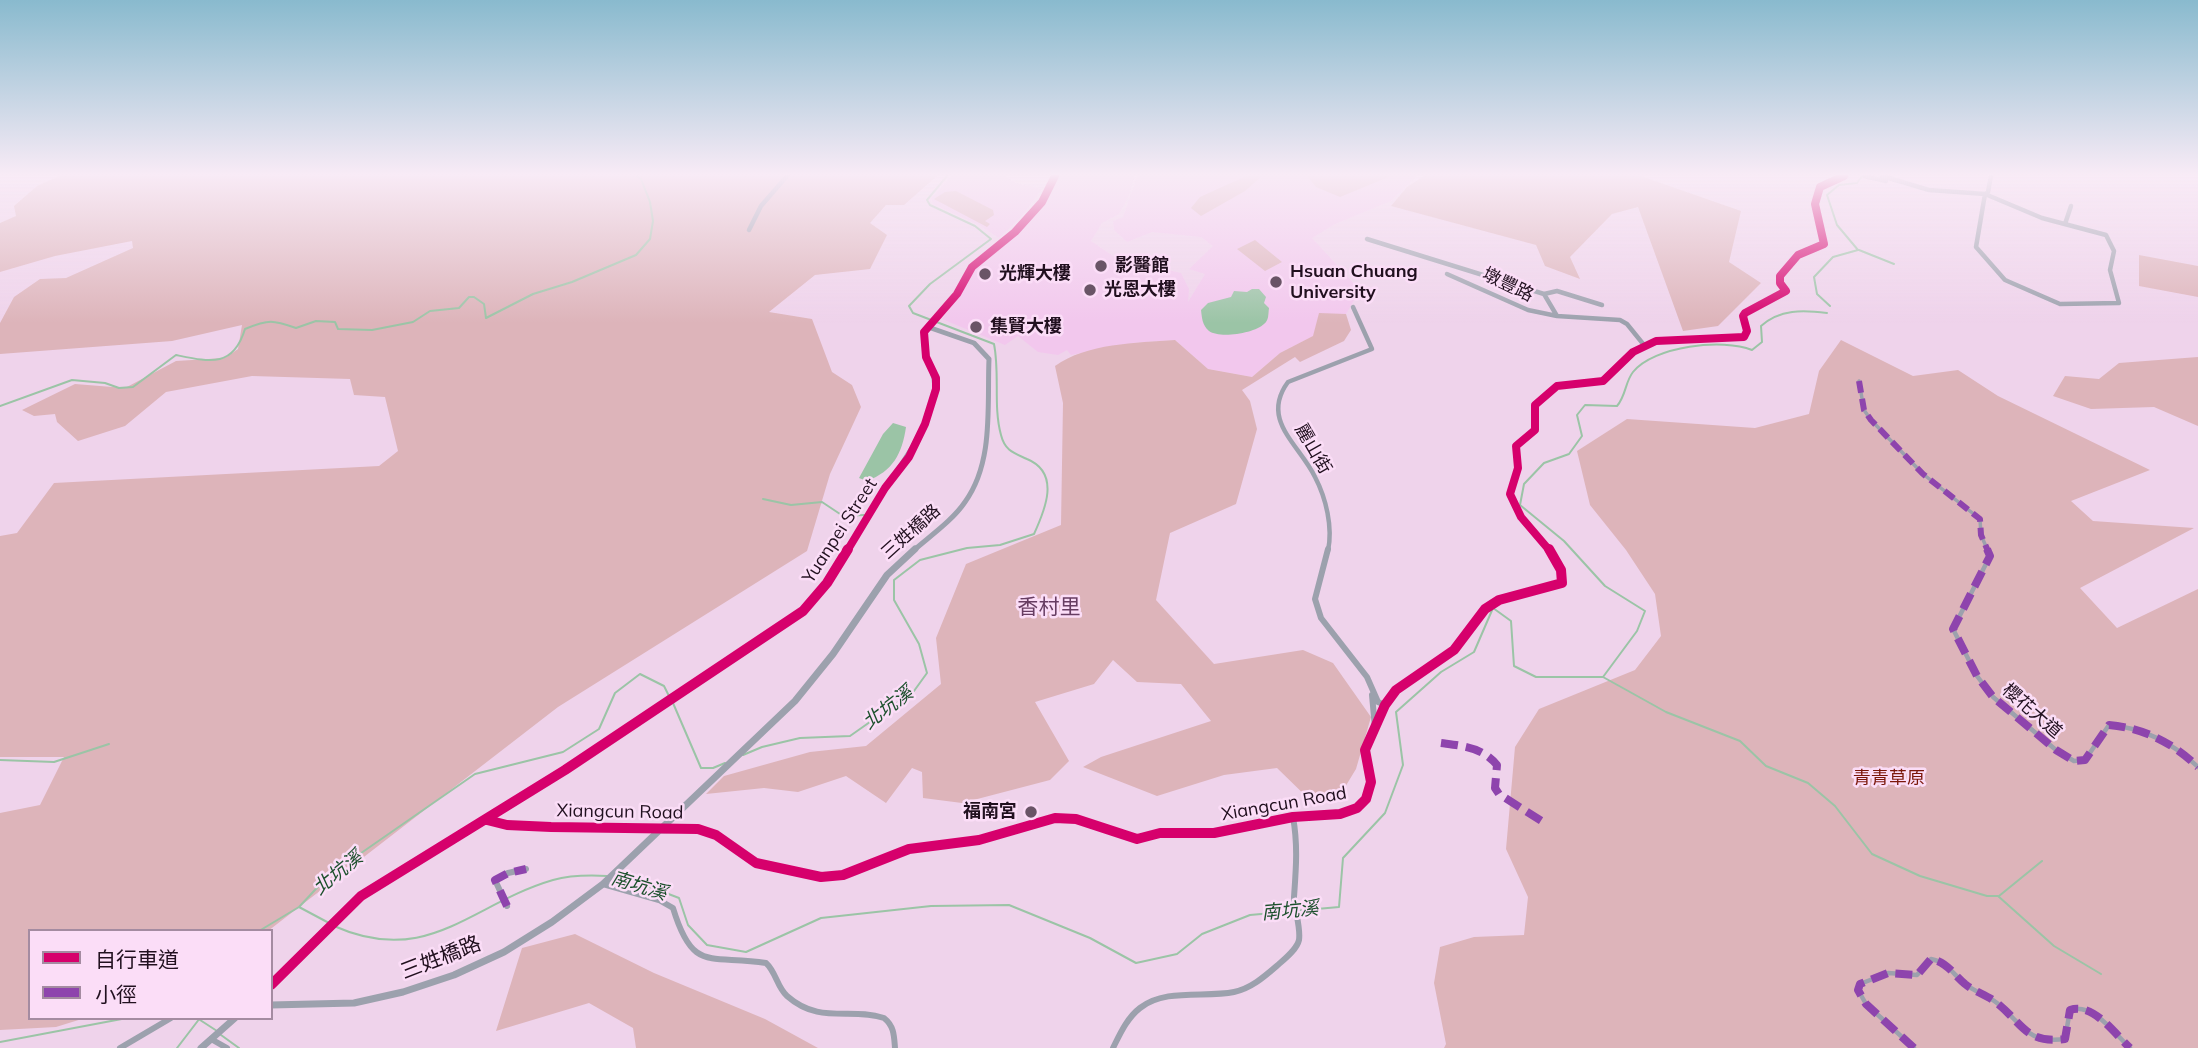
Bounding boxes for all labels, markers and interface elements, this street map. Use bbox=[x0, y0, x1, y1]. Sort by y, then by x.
place label: 影醫館 bbox=[1115, 255, 1169, 277]
marker: 影醫館 bbox=[1093, 258, 1109, 274]
place label: Hsuan Chuang University bbox=[1290, 261, 1418, 304]
place label: 光輝大樓 bbox=[999, 263, 1071, 285]
street label: 墩豐路 bbox=[1479, 263, 1537, 307]
marker: 光輝大樓 bbox=[977, 266, 993, 282]
marker: Hsuan Chuang University bbox=[1268, 274, 1284, 290]
place label: 光恩大樓 bbox=[1104, 279, 1176, 301]
marker: 光恩大樓 bbox=[1082, 282, 1098, 298]
place label: 集賢大樓 bbox=[990, 316, 1062, 338]
marker: 集賢大樓 bbox=[968, 319, 984, 335]
street label: 麗山街 bbox=[1290, 420, 1336, 478]
street label: Yuanpei Street bbox=[798, 475, 882, 587]
street label: 三姓橋路 bbox=[877, 500, 945, 564]
district label: 香村里 bbox=[1018, 595, 1080, 621]
street label: 櫻花大道 bbox=[1998, 679, 2066, 743]
water label: 北坑溪 bbox=[858, 682, 918, 734]
park label: 青青草原 bbox=[1853, 768, 1925, 790]
street label: Xiangcun Road bbox=[1220, 782, 1348, 826]
street label: Xiangcun Road bbox=[556, 800, 684, 824]
place label: 福南宮 bbox=[963, 801, 1017, 823]
marker: 福南宮 bbox=[1023, 804, 1039, 820]
water label: 北坑溪 bbox=[309, 846, 367, 900]
water label: 南坑溪 bbox=[608, 867, 670, 905]
water label: 南坑溪 bbox=[1261, 897, 1319, 925]
legend bbox=[28, 929, 273, 1020]
street label: 三姓橋路 bbox=[397, 931, 485, 985]
text: 自行車道 bbox=[95, 946, 179, 972]
text: 小徑 bbox=[95, 981, 137, 1007]

